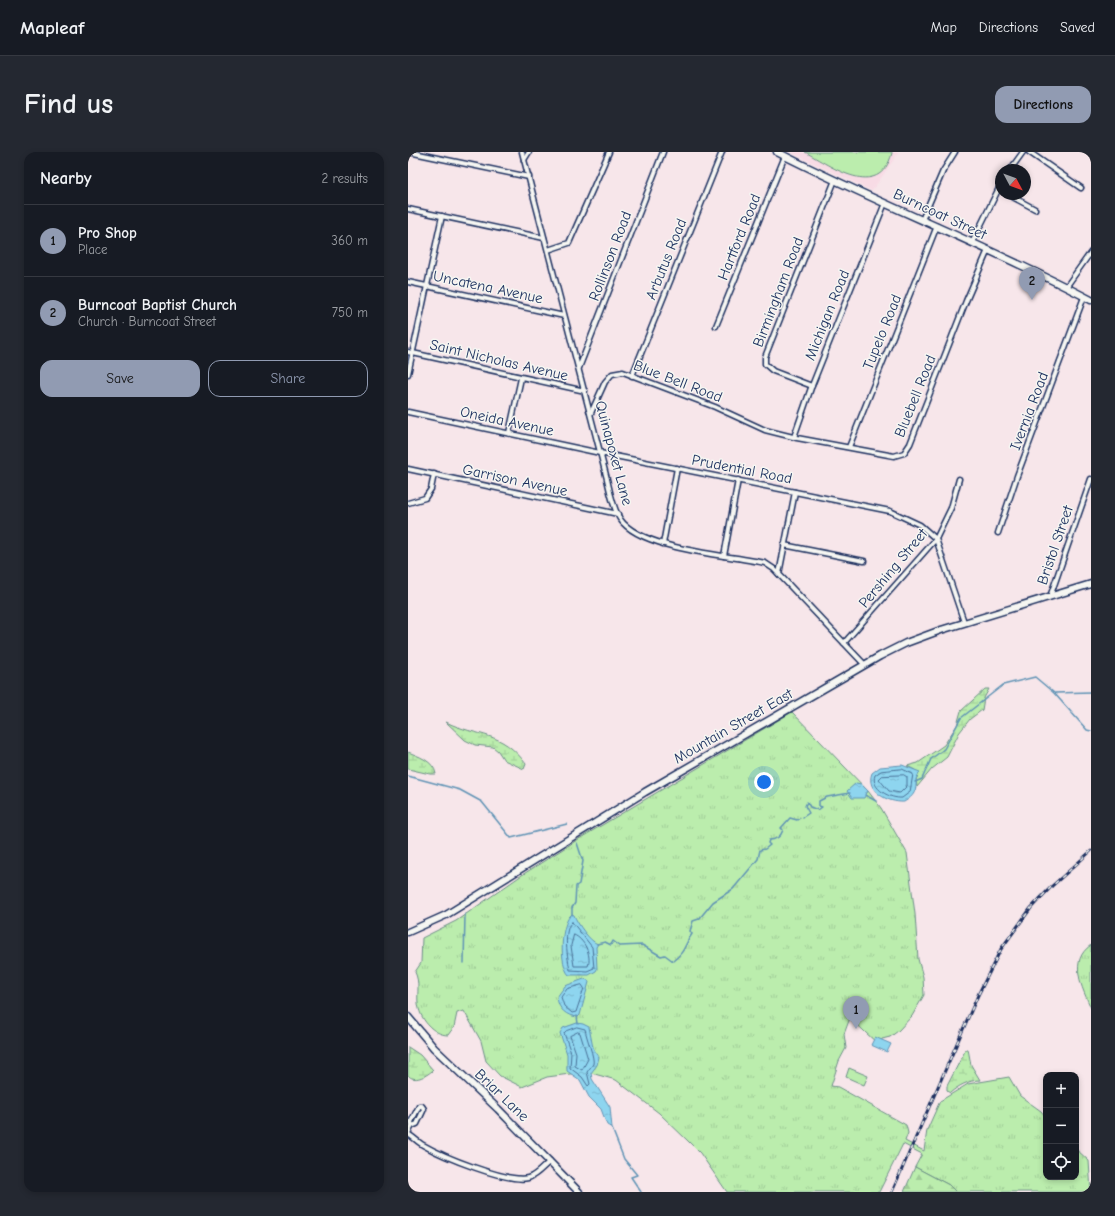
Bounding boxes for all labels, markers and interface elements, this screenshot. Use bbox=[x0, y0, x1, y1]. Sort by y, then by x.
text: Mapleaf bbox=[20, 17, 84, 39]
text: Map bbox=[930, 19, 957, 36]
text: Directions bbox=[979, 19, 1038, 36]
text: Saved bbox=[1060, 19, 1095, 36]
button: Directions bbox=[995, 86, 1091, 123]
text: Find us bbox=[24, 88, 113, 120]
north arrow bbox=[995, 164, 1031, 200]
text: Nearby bbox=[40, 169, 91, 188]
text: 2 results bbox=[321, 171, 368, 186]
street label: Burncoat Street bbox=[890, 185, 990, 244]
street label: Hartford Road bbox=[714, 191, 764, 283]
street label: Rollinson Road bbox=[585, 209, 635, 303]
street label: Arbutus Road bbox=[642, 216, 690, 302]
text: Pro Shop bbox=[78, 224, 137, 242]
text: 1 bbox=[50, 233, 56, 248]
text: 360 m bbox=[331, 233, 368, 248]
street label: Birmingham Road bbox=[749, 234, 807, 350]
text: Place bbox=[78, 242, 108, 257]
street label: Uncatena Avenue bbox=[431, 267, 545, 308]
street label: Michigan Road bbox=[801, 267, 853, 363]
pin: 2 bbox=[1019, 267, 1045, 300]
street label: Tupelo Road bbox=[859, 292, 905, 372]
text: Burncoat Baptist Church bbox=[78, 296, 237, 314]
text: 2 bbox=[50, 305, 56, 320]
text: 750 m bbox=[332, 305, 368, 320]
text: Church · Burncoat Street bbox=[78, 314, 216, 329]
street label: Saint Nicholas Avenue bbox=[428, 335, 570, 385]
street label: Bluebell Road bbox=[890, 352, 940, 440]
street label: Blue Bell Road bbox=[631, 356, 725, 406]
button: Save bbox=[40, 360, 200, 397]
button: Share bbox=[208, 360, 368, 397]
street label: Ivernia Road bbox=[1006, 369, 1052, 453]
street label: Quinapoxet Lane bbox=[591, 399, 637, 508]
street label: Oneida Avenue bbox=[459, 402, 556, 440]
street label: Prudential Road bbox=[690, 450, 794, 488]
street label: Garrison Avenue bbox=[461, 460, 570, 500]
street label: Bristol Street bbox=[1033, 502, 1077, 587]
street label: Pershing Street bbox=[855, 524, 932, 611]
street label: Mountain Street East bbox=[670, 684, 796, 767]
your location bbox=[754, 772, 774, 792]
pin: 1 bbox=[843, 996, 869, 1029]
street label: Briar Lane bbox=[471, 1065, 533, 1125]
map controls bbox=[1043, 1072, 1079, 1180]
button: + bbox=[1043, 1072, 1079, 1108]
button: − bbox=[1043, 1108, 1079, 1144]
button: locate bbox=[1043, 1144, 1079, 1180]

